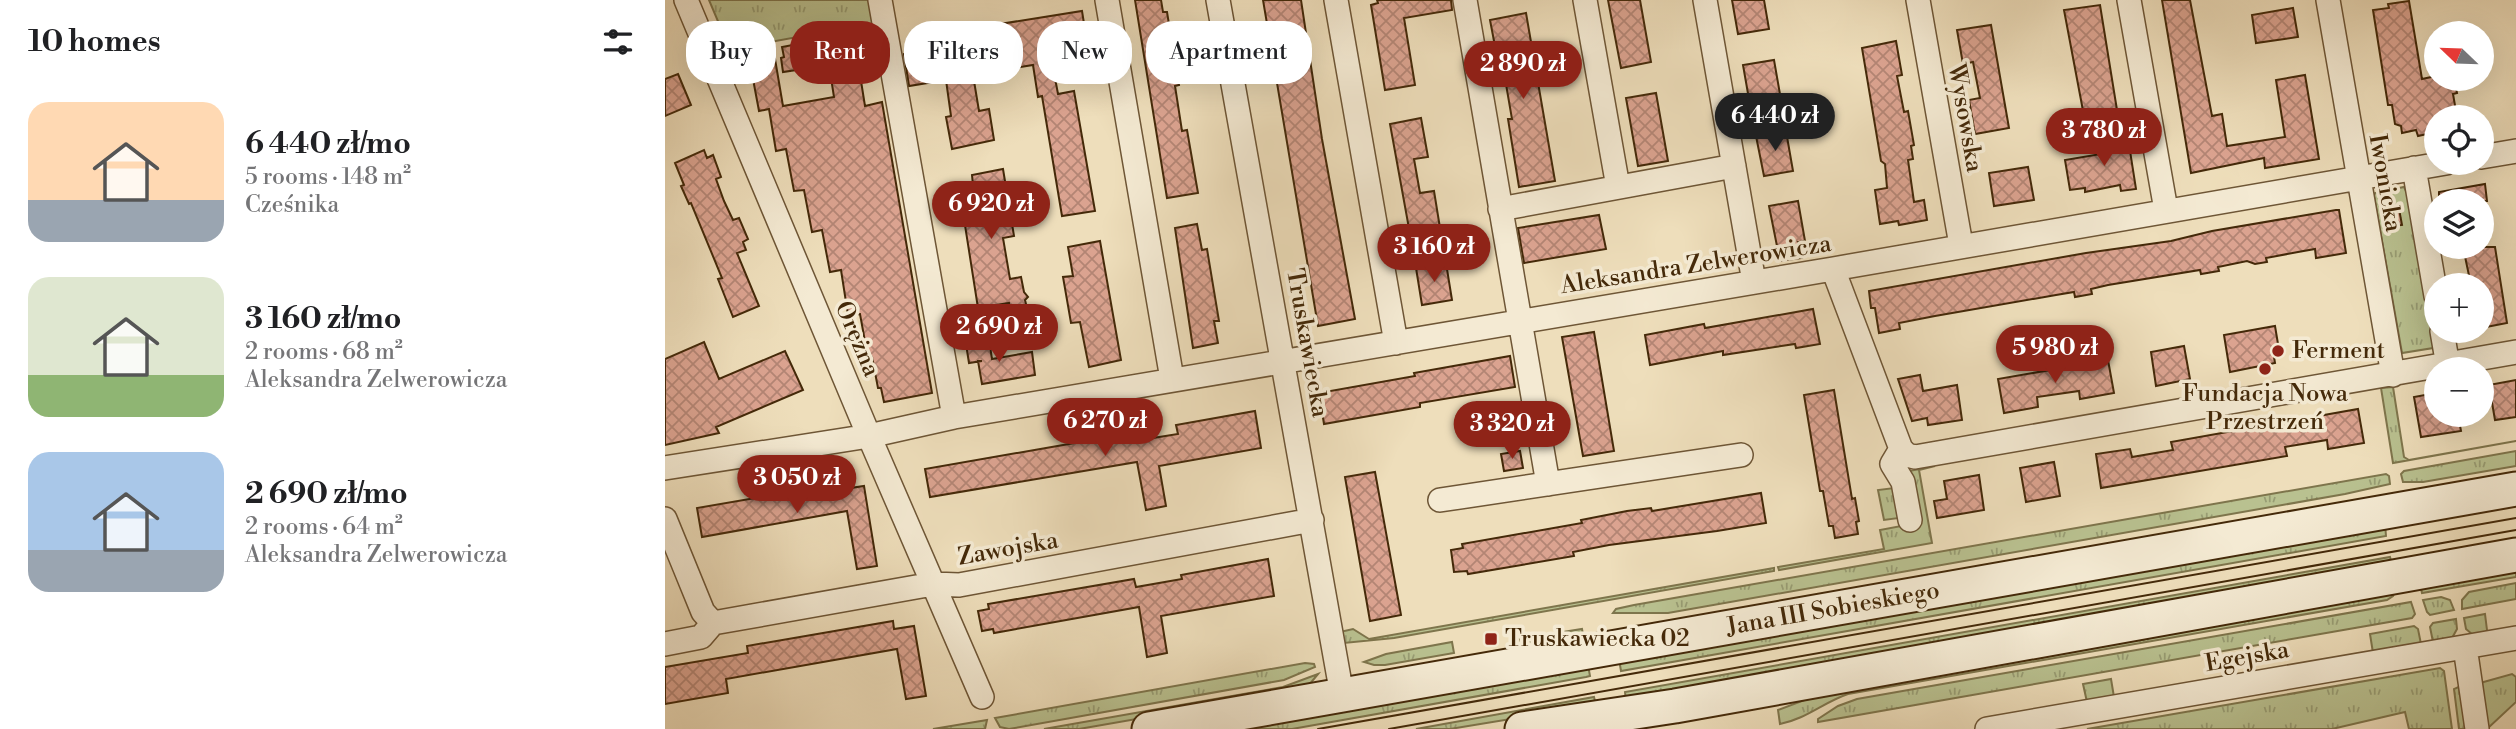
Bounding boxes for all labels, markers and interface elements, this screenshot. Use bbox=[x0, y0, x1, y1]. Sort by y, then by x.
chip: Buy bbox=[686, 21, 776, 84]
chip: Rent bbox=[790, 21, 890, 84]
chip: Filters bbox=[904, 21, 1023, 84]
chip: New bbox=[1037, 21, 1132, 84]
chip: Apartment bbox=[1146, 21, 1312, 84]
north arrow bbox=[2424, 21, 2494, 91]
map controls bbox=[2424, 21, 2494, 427]
text: 10 homes bbox=[28, 23, 161, 61]
icon: filters bbox=[599, 23, 637, 61]
pin: 2 890 zł bbox=[1451, 42, 1595, 101]
text: 2 890 zł bbox=[1480, 50, 1566, 78]
street label: Wysowska bbox=[1941, 61, 1989, 175]
pin: 6 440 zł bbox=[1703, 94, 1847, 153]
text: 6 440 zł bbox=[1731, 102, 1819, 130]
button: locate bbox=[2424, 105, 2494, 175]
pin: 3 780 zł bbox=[2032, 108, 2176, 168]
text: 3 780 zł bbox=[2062, 117, 2146, 145]
text: 6 440 zł/mo bbox=[245, 125, 411, 163]
icon: home bbox=[84, 130, 168, 214]
street label: Iwonicka bbox=[2362, 132, 2408, 235]
text: 5 rooms · 148 m² bbox=[245, 163, 411, 191]
pin: 6 920 zł bbox=[919, 182, 1063, 241]
button: layers bbox=[2424, 189, 2494, 259]
text: 6 920 zł bbox=[948, 190, 1034, 218]
text: Cześnika bbox=[245, 191, 339, 219]
pin: 3 160 zł bbox=[1362, 224, 1506, 284]
street label: Aleksandra Zelwerowicza bbox=[1557, 229, 1834, 301]
text: 3 160 zł bbox=[1393, 233, 1475, 261]
street label: Truskawiecka bbox=[1279, 266, 1335, 421]
button: + bbox=[2424, 273, 2494, 343]
street label: Orężna bbox=[828, 297, 887, 382]
text: 3 160 zł/mo bbox=[245, 300, 402, 338]
pin: 2 690 zł bbox=[927, 304, 1071, 364]
icon: home bbox=[84, 305, 168, 389]
text: 2 690 zł bbox=[956, 313, 1042, 341]
pin: 5 980 zł bbox=[1983, 326, 2127, 385]
text: 5 980 zł bbox=[2012, 334, 2098, 362]
place label: Ferment bbox=[2292, 336, 2386, 366]
text: 2 rooms · 68 m² bbox=[245, 338, 403, 366]
marker: Ferment bbox=[2270, 343, 2286, 359]
button: − bbox=[2424, 357, 2494, 427]
marker: Fundacja Nowa Przestrzeń bbox=[2257, 361, 2273, 377]
text: Aleksandra Zelwerowicza bbox=[245, 366, 507, 394]
place label: Fundacja Nowa Przestrzeń bbox=[2182, 379, 2349, 437]
pin: 6 270 zł bbox=[1033, 398, 1177, 458]
pin: 3 320 zł bbox=[1440, 402, 1584, 461]
text: 6 270 zł bbox=[1063, 407, 1147, 435]
text: 3 320 zł bbox=[1470, 410, 1554, 438]
pin: 3 050 zł bbox=[725, 456, 869, 515]
text: 3 050 zł bbox=[753, 464, 841, 492]
text: 2 690 zł/mo bbox=[245, 475, 408, 513]
icon: home bbox=[84, 480, 168, 564]
text: 2 rooms · 64 m² bbox=[245, 513, 403, 541]
street label: Zawojska bbox=[956, 525, 1061, 573]
text: Aleksandra Zelwerowicza bbox=[245, 541, 507, 569]
street label: Jana III Sobieskiego bbox=[1723, 575, 1942, 643]
place label: Truskawiecka 02 bbox=[1505, 624, 1690, 654]
marker: Truskawiecka 02 bbox=[1483, 631, 1499, 647]
street label: Egejska bbox=[2203, 635, 2292, 679]

